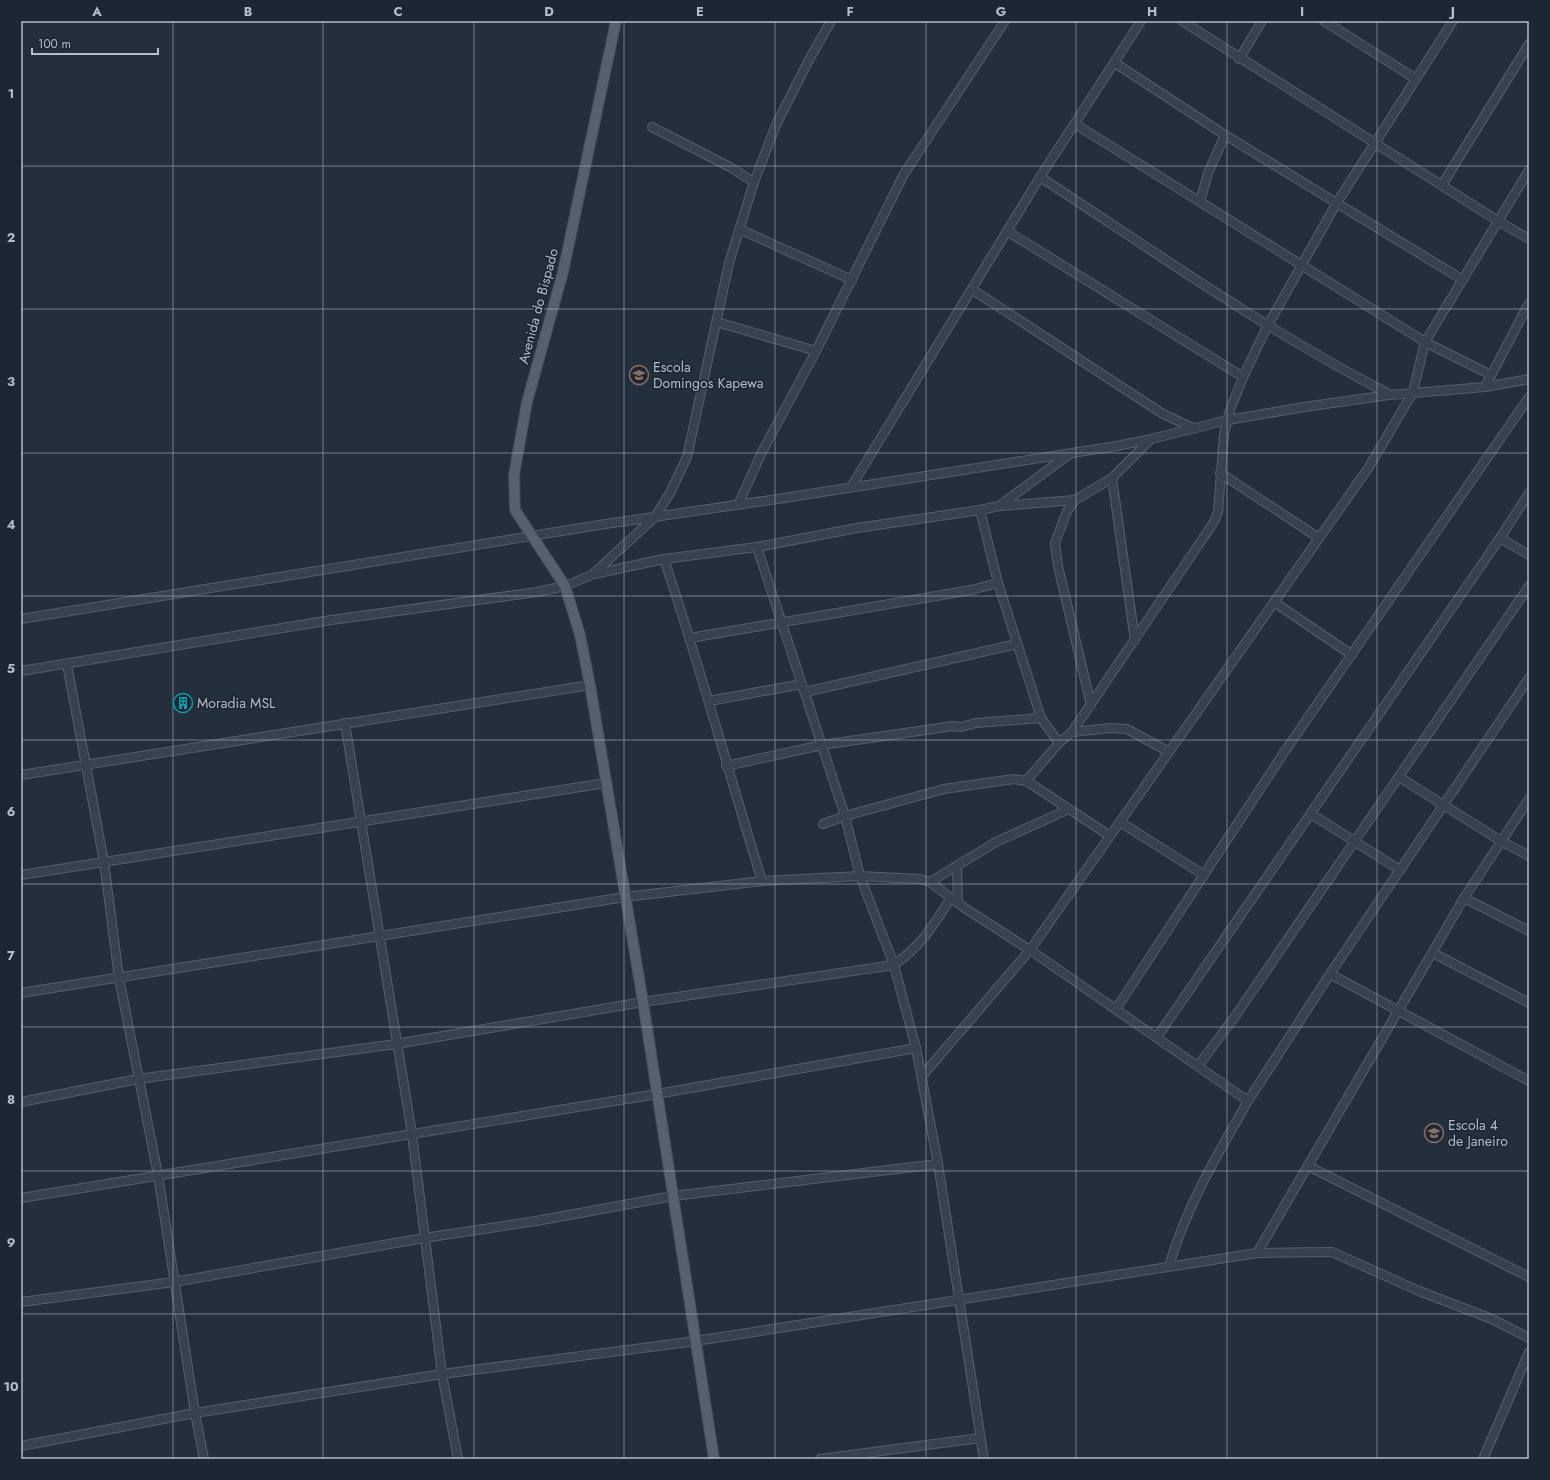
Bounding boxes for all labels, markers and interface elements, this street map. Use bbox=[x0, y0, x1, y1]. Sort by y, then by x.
text: A bbox=[91, 2, 102, 21]
text: B bbox=[244, 2, 253, 21]
text: C bbox=[393, 2, 403, 21]
text: D bbox=[544, 2, 554, 21]
text: E bbox=[696, 2, 704, 21]
text: F bbox=[846, 2, 854, 21]
text: G bbox=[996, 2, 1007, 21]
text: H bbox=[1147, 2, 1157, 21]
text: I bbox=[1300, 2, 1304, 21]
text: J bbox=[1448, 2, 1455, 21]
scale bar bbox=[32, 30, 158, 56]
text: 100 m bbox=[38, 35, 71, 53]
text: 1 bbox=[8, 84, 14, 103]
text: 2 bbox=[7, 228, 15, 247]
street label: Avenida do Bispado bbox=[513, 246, 563, 366]
place label: Escola Domingos Kapewa bbox=[653, 357, 763, 393]
school or university icon: Escola Domingos Kapewa bbox=[628, 364, 650, 386]
text: 3 bbox=[7, 372, 15, 391]
text: 4 bbox=[6, 515, 16, 534]
text: 5 bbox=[7, 659, 15, 678]
building icon: Moradia MSL bbox=[172, 692, 194, 714]
place label: Moradia MSL bbox=[197, 693, 276, 713]
text: 6 bbox=[7, 802, 16, 821]
text: 7 bbox=[7, 946, 15, 965]
text: 8 bbox=[7, 1090, 15, 1109]
place label: Escola 4 de Janeiro bbox=[1448, 1115, 1508, 1151]
school or university icon: Escola 4 de Janeiro bbox=[1423, 1122, 1445, 1144]
text: 9 bbox=[7, 1233, 16, 1252]
text: 10 bbox=[3, 1377, 19, 1396]

